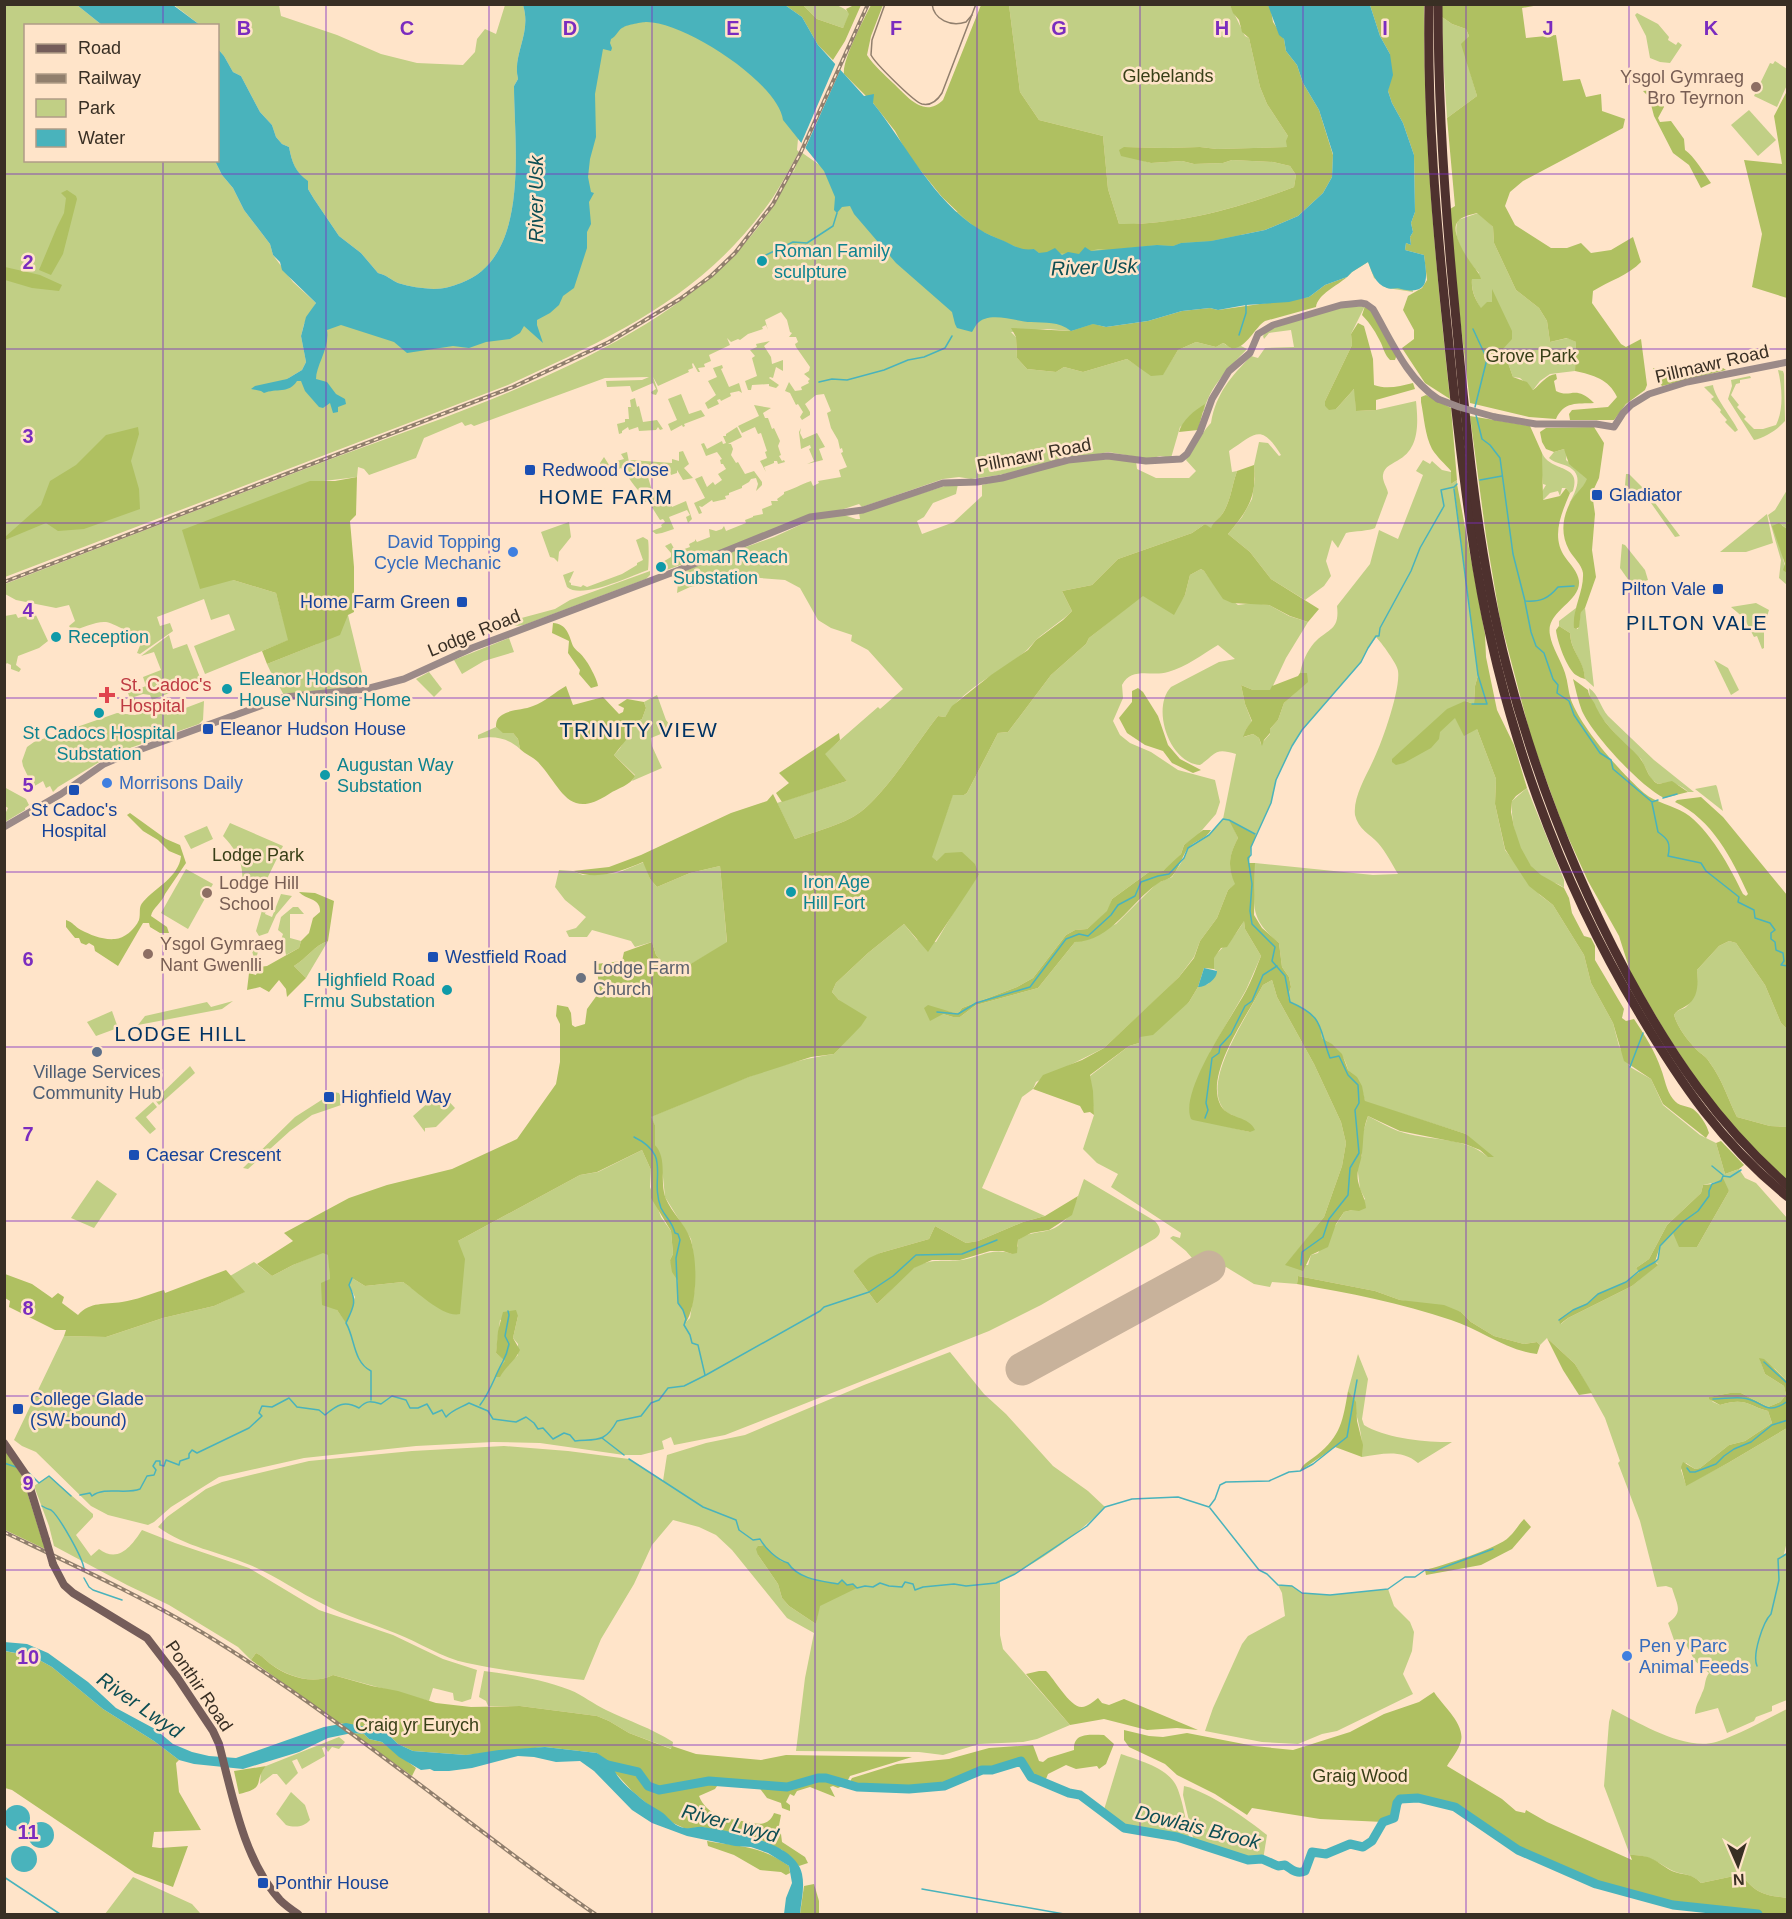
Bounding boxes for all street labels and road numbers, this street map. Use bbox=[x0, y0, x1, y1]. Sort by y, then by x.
street label: Pillmawr Road bbox=[1653, 341, 1771, 387]
street label: Pillmawr Road bbox=[975, 434, 1093, 476]
street label: Lodge Road bbox=[425, 605, 523, 661]
street label: Ponthir Road bbox=[161, 1637, 237, 1735]

